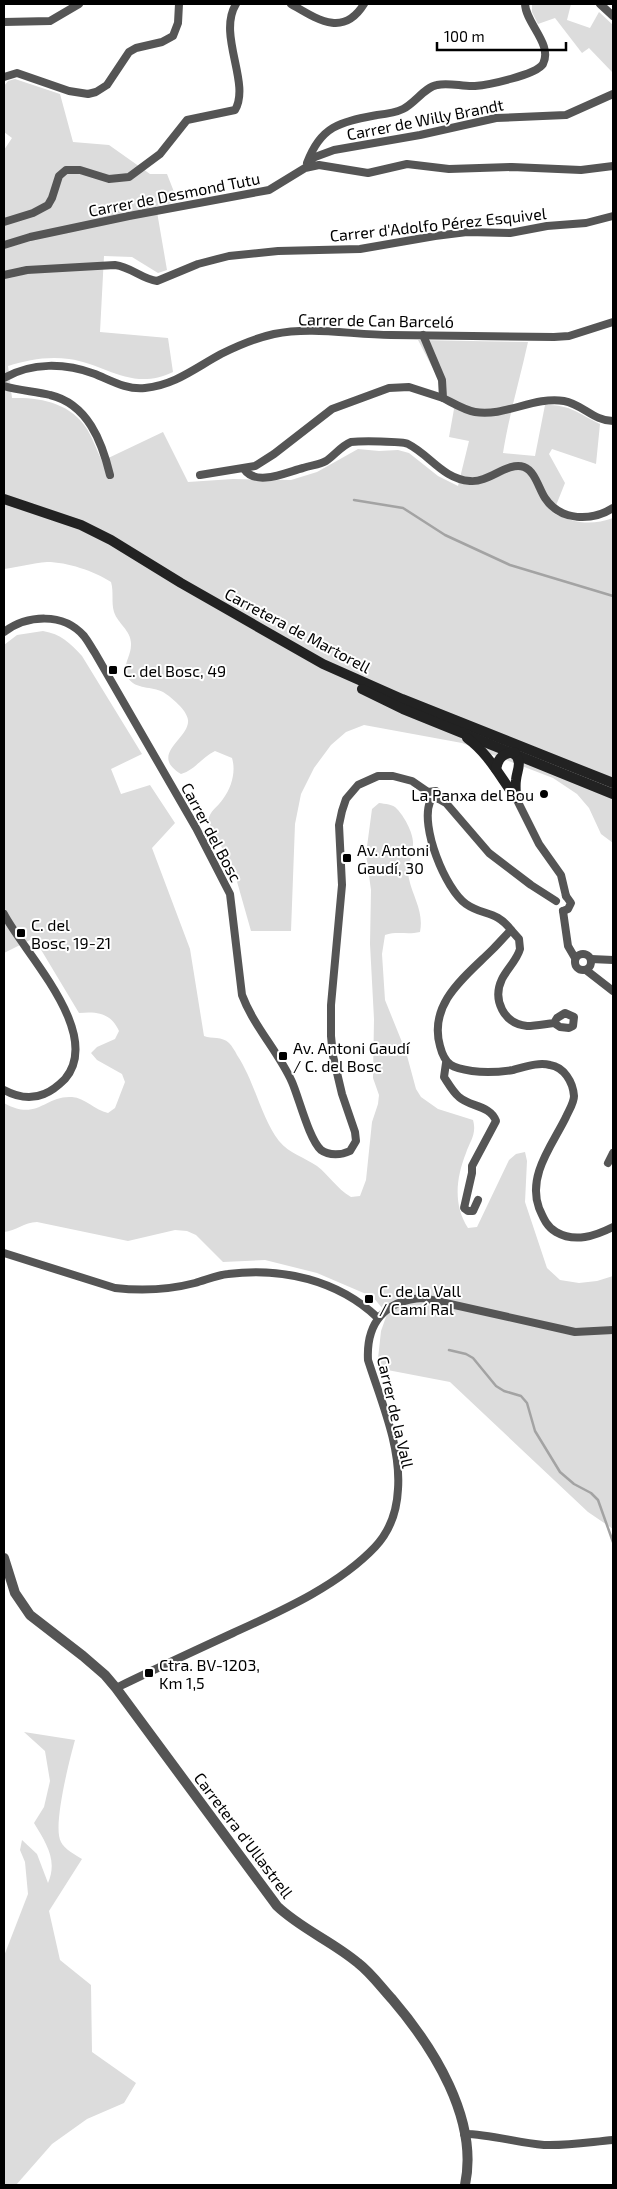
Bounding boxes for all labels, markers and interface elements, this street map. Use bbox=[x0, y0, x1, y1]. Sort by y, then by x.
scale bar bbox=[437, 20, 566, 52]
text: 100 m bbox=[444, 27, 485, 45]
street label: Carrer de Willy Brandt bbox=[345, 94, 505, 144]
street label: Carrer de Desmond Tutu bbox=[87, 168, 261, 220]
street label: Carrer d'Adolfo Pérez Esquivel bbox=[329, 203, 547, 245]
street label: Carrer de Can Barceló bbox=[298, 309, 454, 331]
street label: Carretera de Martorell bbox=[222, 583, 374, 677]
place label: C. del Bosc, 49 bbox=[123, 661, 226, 680]
marker: C. del Bosc, 49 bbox=[107, 664, 119, 676]
street label: Carrer del Bosc bbox=[178, 779, 246, 885]
place label: La Panxa del Bou bbox=[411, 785, 534, 804]
marker: La Panxa del Bou bbox=[538, 788, 550, 800]
place label: Av. Antoni Gaudí, 30 bbox=[357, 840, 429, 877]
marker: Av. Antoni Gaudí, 30 bbox=[341, 852, 353, 864]
place label: C. del Bosc, 19-21 bbox=[31, 915, 111, 952]
marker: C. del Bosc, 19-21 bbox=[15, 927, 27, 939]
place label: Av. Antoni Gaudí / C. del Bosc bbox=[293, 1038, 411, 1075]
marker: Av. Antoni Gaudí / C. del Bosc bbox=[277, 1050, 289, 1062]
place label: C. de la Vall / Camí Ral bbox=[379, 1281, 461, 1318]
marker: C. de la Vall / Camí Ral bbox=[363, 1293, 375, 1305]
street label: Carrer de la Vall bbox=[374, 1354, 418, 1470]
place label: Ctra. BV-1203, Km 1,5 bbox=[159, 1655, 260, 1692]
marker: Ctra. BV-1203, Km 1,5 bbox=[143, 1667, 155, 1679]
street label: Carretera d'Ullastrell bbox=[191, 1768, 298, 1902]

